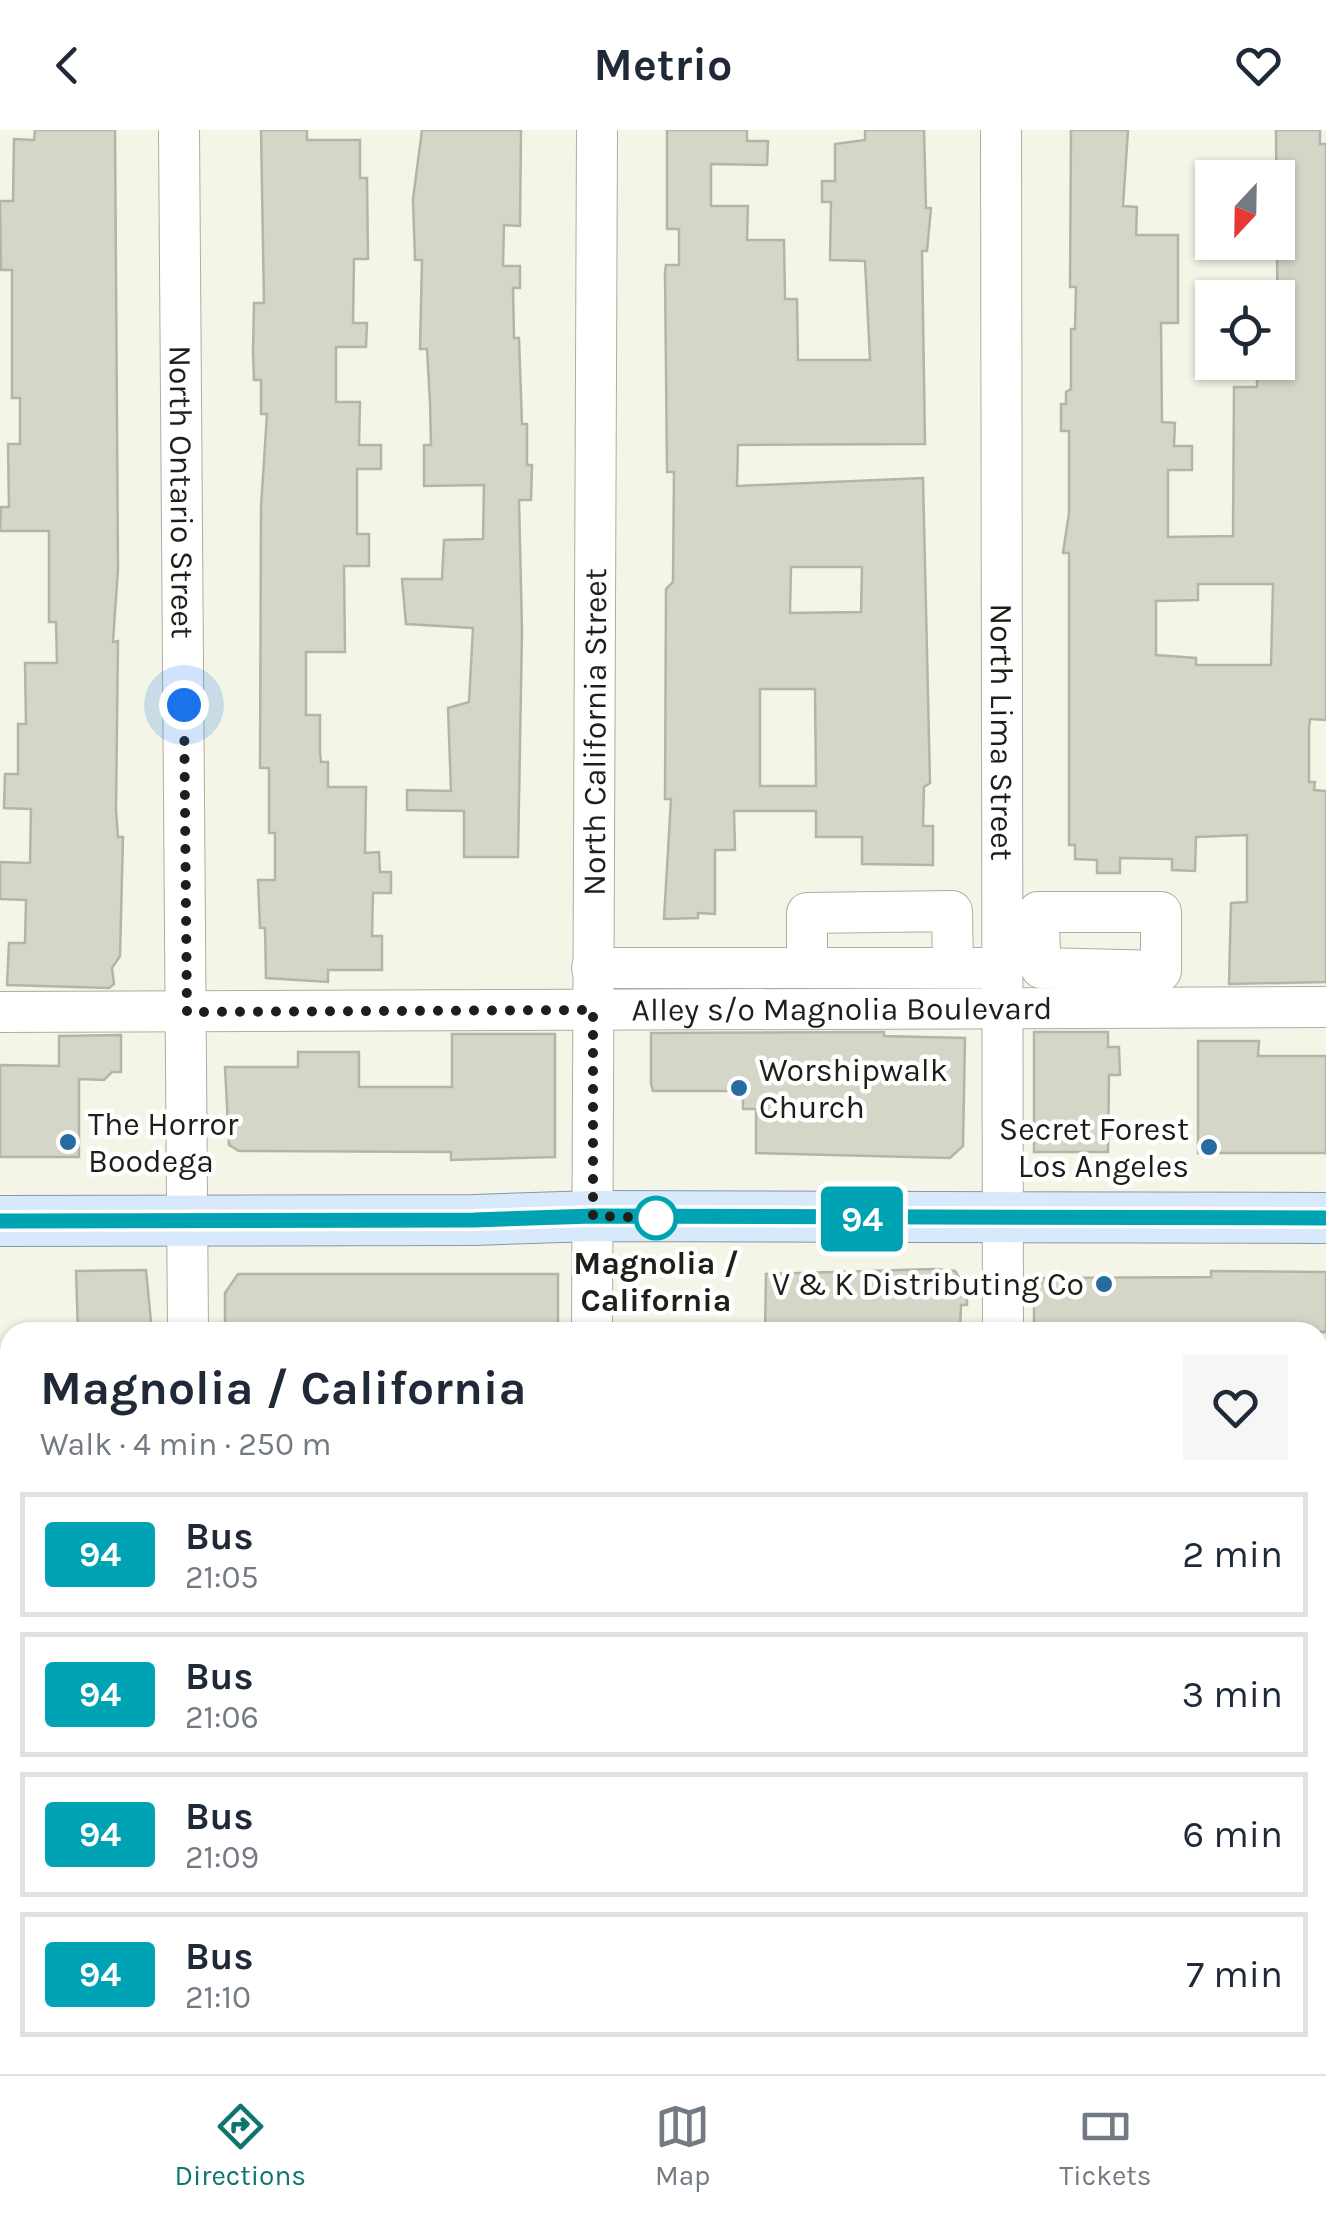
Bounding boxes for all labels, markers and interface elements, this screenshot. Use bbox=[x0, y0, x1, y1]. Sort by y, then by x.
icon: back bbox=[40, 38, 95, 93]
icon: heart bbox=[1231, 38, 1286, 93]
text: Metrio bbox=[594, 39, 732, 91]
north arrow bbox=[1195, 160, 1295, 260]
map controls bbox=[1195, 160, 1295, 380]
button: locate bbox=[1195, 280, 1295, 380]
street label: North Ontario Street bbox=[162, 345, 201, 639]
street label: North California Street bbox=[575, 568, 614, 896]
street label: North Lima Street bbox=[983, 603, 1021, 861]
your location bbox=[159, 680, 209, 730]
street label: Alley s/o Magnolia Boulevard bbox=[631, 990, 1052, 1028]
place label: Worshipwalk Church bbox=[759, 1052, 948, 1126]
marker: Worshipwalk Church bbox=[728, 1077, 750, 1099]
place label: The Horror Boodega bbox=[88, 1106, 239, 1180]
place label: Secret Forest Los Angeles bbox=[999, 1111, 1189, 1185]
marker: The Horror Boodega bbox=[57, 1131, 79, 1153]
marker: Secret Forest Los Angeles bbox=[1198, 1136, 1220, 1158]
line badge: 94 bbox=[817, 1186, 907, 1252]
marker: Magnolia / California bbox=[635, 1197, 677, 1239]
text: 94 bbox=[841, 1199, 883, 1240]
place label: Magnolia / California bbox=[573, 1245, 739, 1319]
place label: V & K Distributing Co bbox=[772, 1266, 1084, 1303]
marker: V & K Distributing Co bbox=[1093, 1273, 1115, 1295]
button: heart bbox=[1183, 1355, 1288, 1460]
text: Magnolia / California bbox=[40, 1360, 527, 1416]
text: Walk · 4 min · 250 m bbox=[40, 1426, 331, 1463]
text: Bus bbox=[185, 1514, 254, 1559]
text: 2 min bbox=[1182, 1532, 1283, 1577]
text: 94 bbox=[79, 1534, 121, 1575]
text: 21:05 bbox=[185, 1559, 259, 1596]
text: Bus bbox=[185, 1654, 254, 1699]
text: 3 min bbox=[1182, 1672, 1283, 1717]
text: 94 bbox=[79, 1674, 121, 1715]
text: 21:06 bbox=[185, 1699, 259, 1736]
text: Bus bbox=[185, 1794, 254, 1839]
text: 6 min bbox=[1182, 1812, 1283, 1857]
text: 94 bbox=[79, 1814, 121, 1855]
text: 21:09 bbox=[185, 1839, 259, 1876]
text: Bus bbox=[185, 1934, 254, 1979]
text: 7 min bbox=[1186, 1952, 1283, 1997]
text: 94 bbox=[79, 1954, 121, 1995]
text: 21:10 bbox=[185, 1979, 251, 2016]
tab: Directions bbox=[174, 2099, 306, 2192]
tab: Map bbox=[655, 2099, 710, 2192]
tab: Tickets bbox=[1059, 2099, 1152, 2192]

